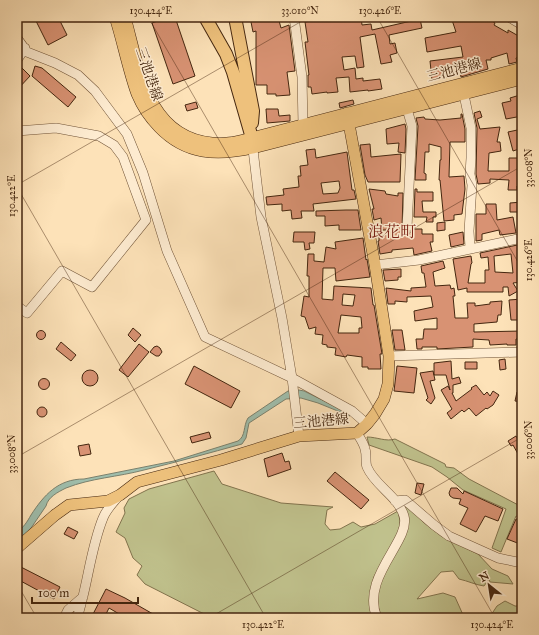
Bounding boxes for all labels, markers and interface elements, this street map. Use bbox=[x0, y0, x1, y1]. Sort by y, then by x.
text: 130.424°E bbox=[130, 5, 172, 17]
text: 33.010°N bbox=[281, 5, 319, 17]
text: 130.426°E bbox=[359, 5, 401, 17]
street label: 三池港線 bbox=[132, 45, 166, 103]
street label: 三池港線 bbox=[425, 55, 483, 85]
text: 33.008°N bbox=[523, 148, 535, 188]
text: 130.422°E bbox=[6, 175, 18, 217]
district label: 浪花町 bbox=[368, 222, 416, 241]
text: 130.426°E bbox=[523, 239, 535, 281]
street label: 三池港線 bbox=[292, 410, 350, 432]
text: 33.006°N bbox=[523, 420, 535, 459]
text: 33.008°N bbox=[6, 434, 18, 474]
north arrow bbox=[469, 565, 509, 605]
text: N bbox=[477, 568, 492, 585]
scale bar bbox=[32, 579, 138, 605]
text: 100 m bbox=[38, 586, 69, 600]
text: 130.422°E bbox=[242, 619, 284, 631]
text: 130.424°E bbox=[471, 619, 513, 631]

